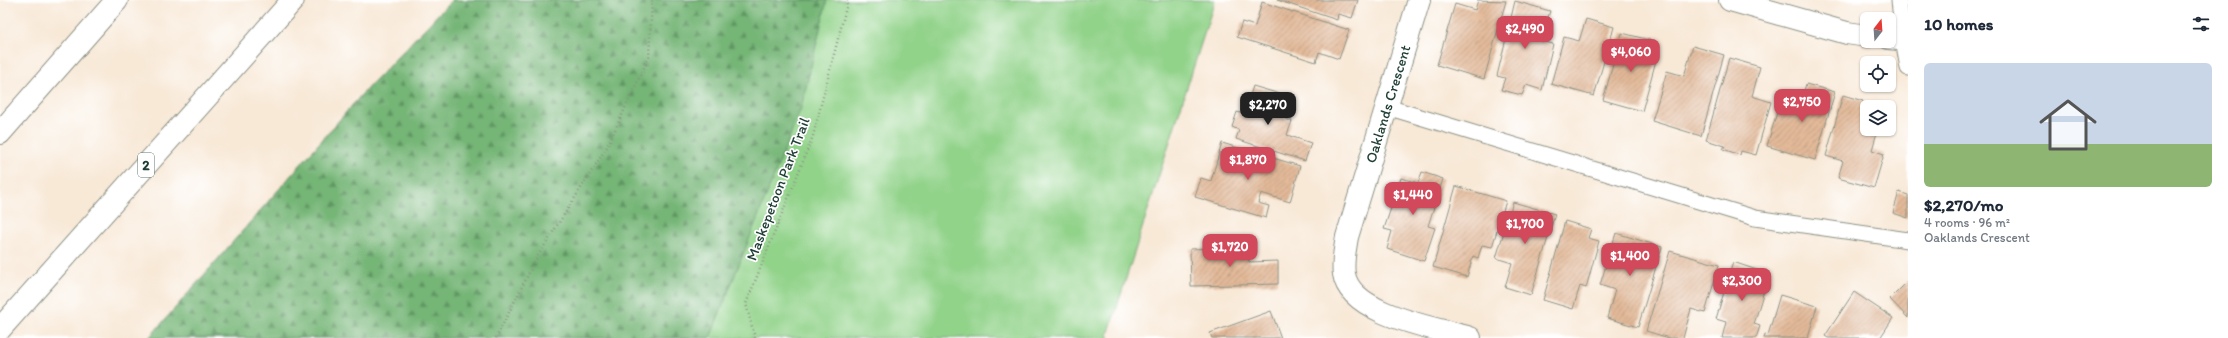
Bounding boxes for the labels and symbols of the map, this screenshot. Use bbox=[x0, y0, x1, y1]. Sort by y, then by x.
north arrow bbox=[1860, 12, 1896, 48]
pin: $2,490 bbox=[1492, 16, 1558, 50]
pin: $4,060 bbox=[1598, 39, 1664, 73]
street label: Oaklands Crescent bbox=[1362, 43, 1415, 165]
pin: $2,750 bbox=[1769, 89, 1835, 123]
pin: $2,270 bbox=[1235, 92, 1301, 126]
street label: Maskepetoon Park Trail bbox=[742, 114, 814, 263]
pin: $1,870 bbox=[1215, 147, 1281, 181]
road number: 2 bbox=[138, 153, 154, 177]
pin: $1,440 bbox=[1380, 182, 1446, 216]
pin: $1,700 bbox=[1492, 211, 1558, 245]
pin: $1,720 bbox=[1197, 234, 1263, 268]
pin: $1,400 bbox=[1597, 243, 1663, 277]
pin: $2,300 bbox=[1709, 268, 1775, 302]

